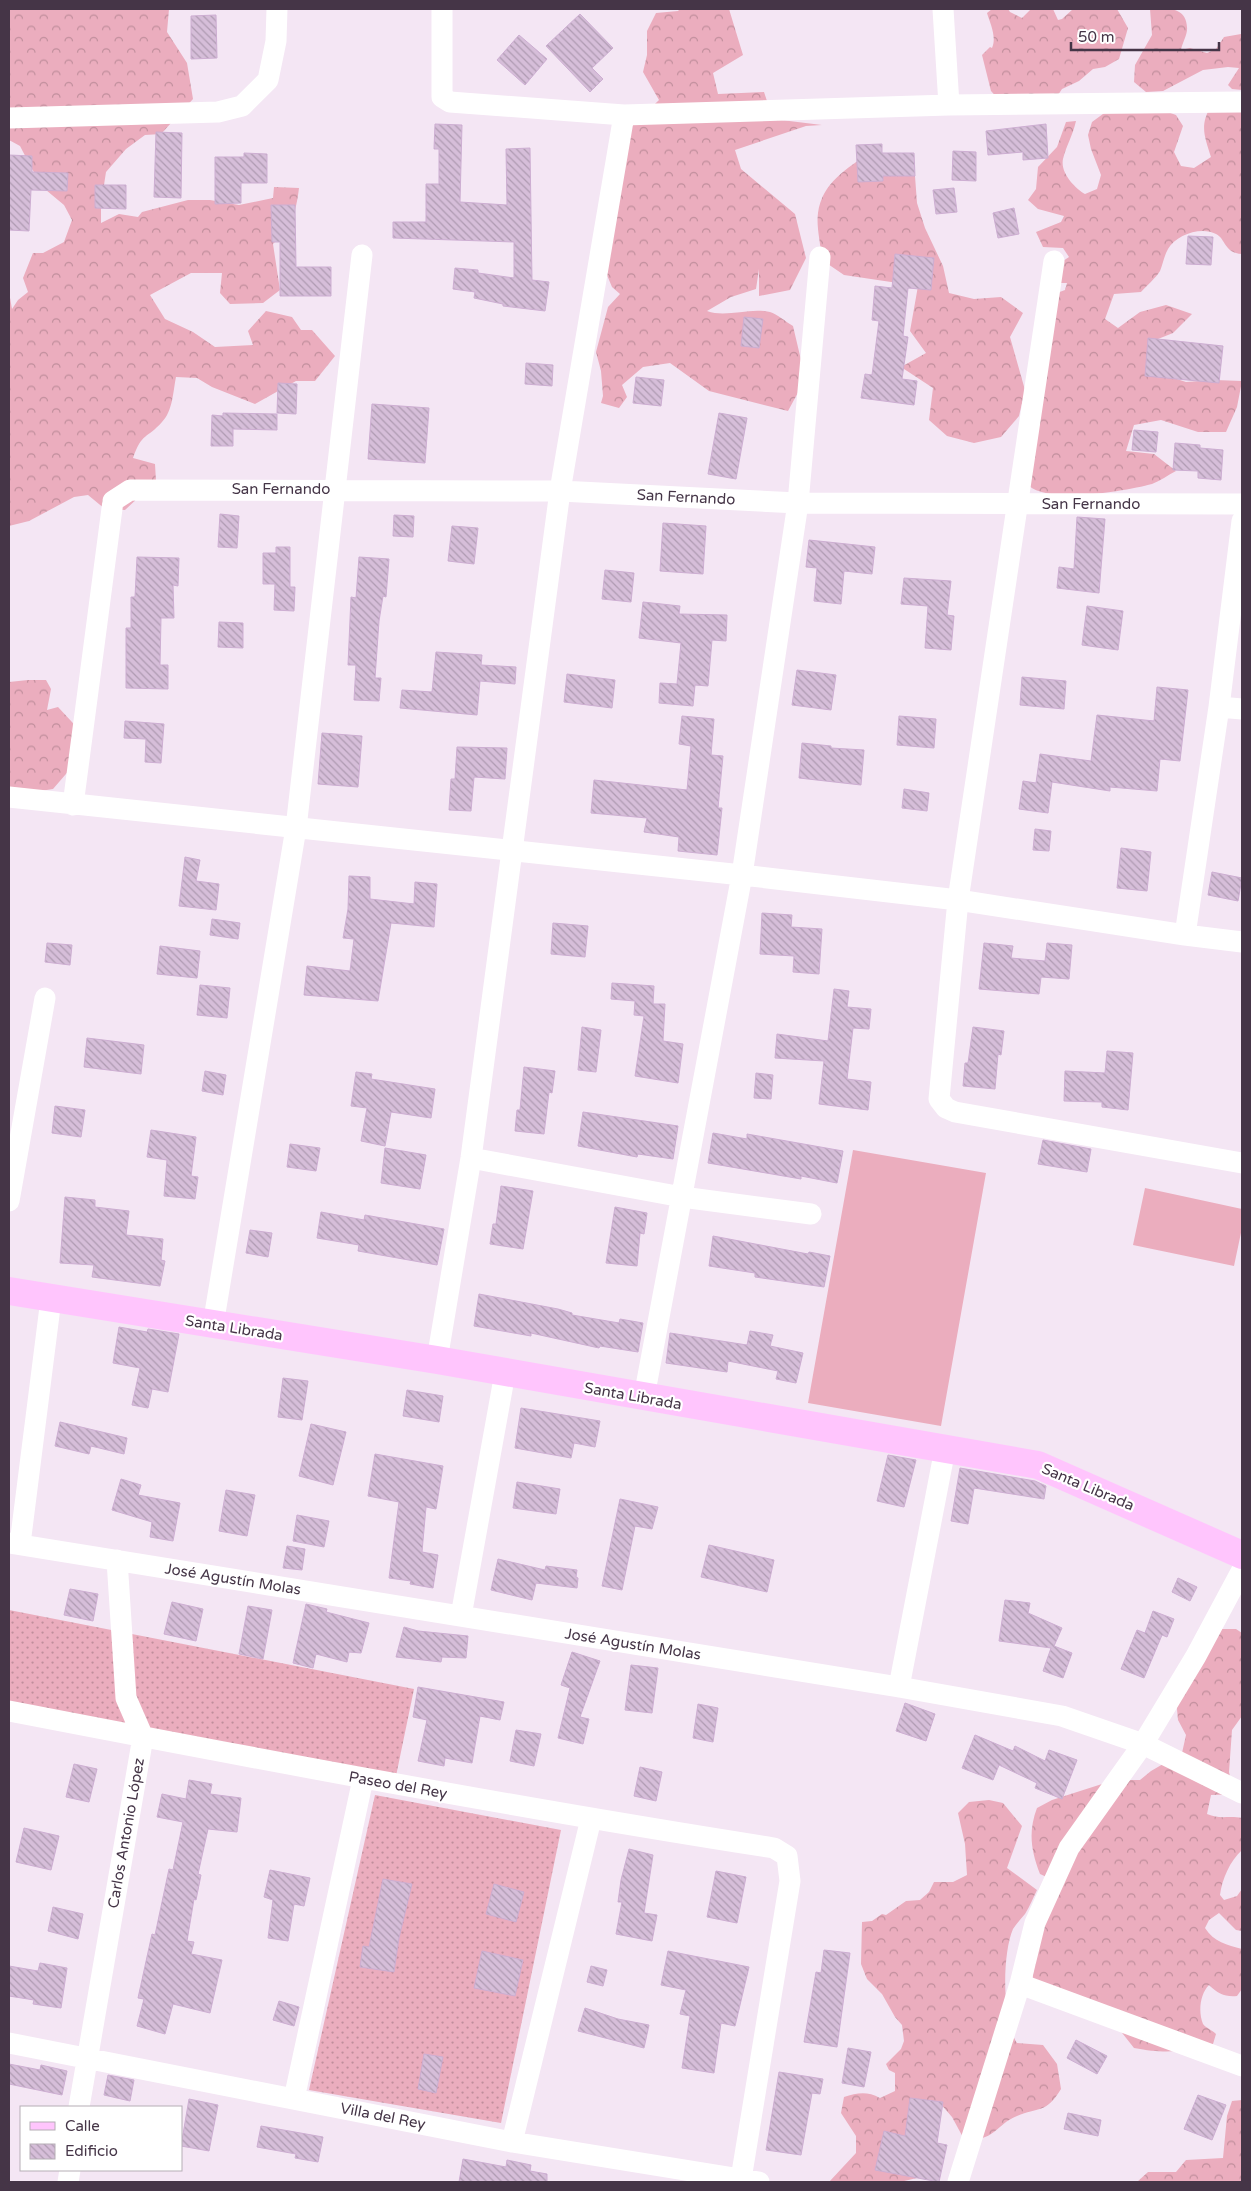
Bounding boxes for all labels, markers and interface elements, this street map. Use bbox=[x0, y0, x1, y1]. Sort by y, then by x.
scale bar bbox=[1071, 20, 1218, 52]
text: 50 m bbox=[1078, 28, 1115, 46]
street label: San Fernando bbox=[232, 480, 330, 498]
street label: San Fernando bbox=[636, 485, 736, 509]
street label: San Fernando bbox=[1042, 495, 1140, 513]
street label: Santa Librada bbox=[184, 1311, 284, 1345]
street label: Santa Librada bbox=[583, 1379, 683, 1413]
street label: Santa Librada bbox=[1039, 1459, 1137, 1515]
street label: José Agustín Molas bbox=[164, 1559, 302, 1599]
street label: José Agustín Molas bbox=[564, 1624, 702, 1664]
street label: Carlos Antonio López bbox=[104, 1756, 148, 1910]
street label: Paseo del Rey bbox=[347, 1767, 449, 1803]
street label: Villa del Rey bbox=[339, 2099, 427, 2133]
legend bbox=[20, 2106, 182, 2171]
text: Calle bbox=[65, 2117, 100, 2135]
text: Edificio bbox=[65, 2142, 118, 2160]

